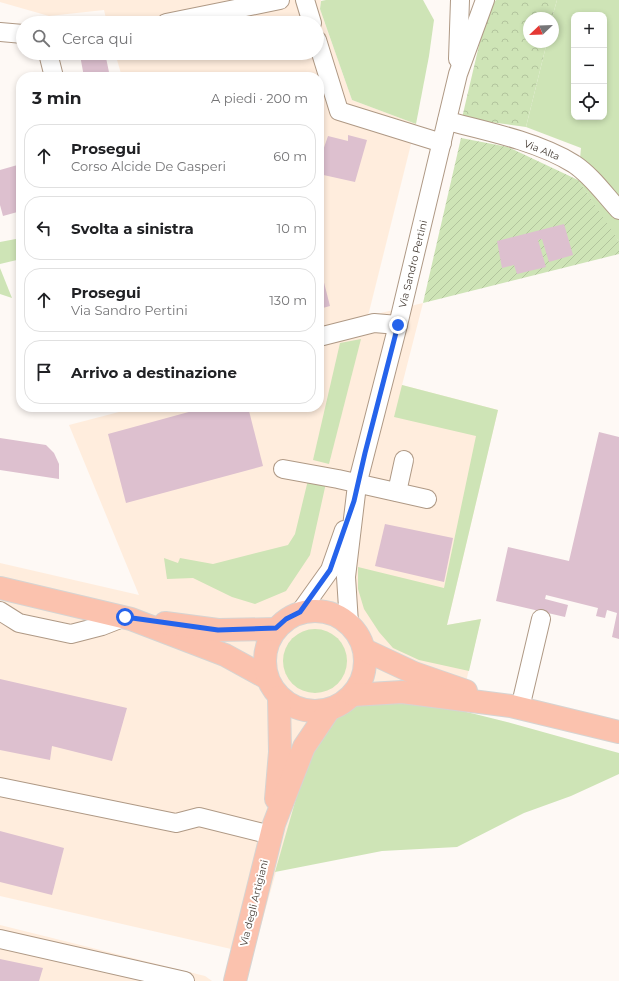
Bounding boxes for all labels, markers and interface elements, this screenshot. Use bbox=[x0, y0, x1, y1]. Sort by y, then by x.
north arrow bbox=[523, 12, 559, 48]
map controls bbox=[571, 12, 607, 120]
button: + bbox=[571, 12, 607, 48]
search box bbox=[16, 16, 324, 60]
icon: search bbox=[30, 27, 52, 49]
text: Cerca qui bbox=[62, 29, 133, 48]
button: − bbox=[571, 48, 607, 84]
button: locate bbox=[571, 84, 607, 120]
text: 3 min bbox=[32, 88, 82, 108]
text: A piedi · 200 m bbox=[211, 90, 308, 106]
street label: Via Alta bbox=[522, 137, 562, 163]
text: Prosegui bbox=[71, 139, 141, 158]
icon: ahead bbox=[33, 145, 55, 167]
text: 60 m bbox=[273, 148, 307, 164]
text: Corso Alcide De Gasperi bbox=[71, 158, 226, 174]
icon: left bbox=[33, 217, 55, 239]
text: Svolta a sinistra bbox=[71, 219, 194, 238]
street label: Via Sandro Pertini bbox=[396, 219, 430, 309]
text: 10 m bbox=[277, 220, 307, 236]
text: Prosegui bbox=[71, 283, 141, 302]
icon: ahead bbox=[33, 289, 55, 311]
text: 130 m bbox=[269, 292, 307, 308]
text: Via Sandro Pertini bbox=[71, 302, 188, 318]
route end bbox=[389, 316, 407, 334]
icon: arrive bbox=[33, 361, 55, 383]
text: Arrivo a destinazione bbox=[71, 363, 237, 382]
route start bbox=[116, 608, 134, 626]
street label: Via degli Artigiani bbox=[237, 858, 271, 948]

